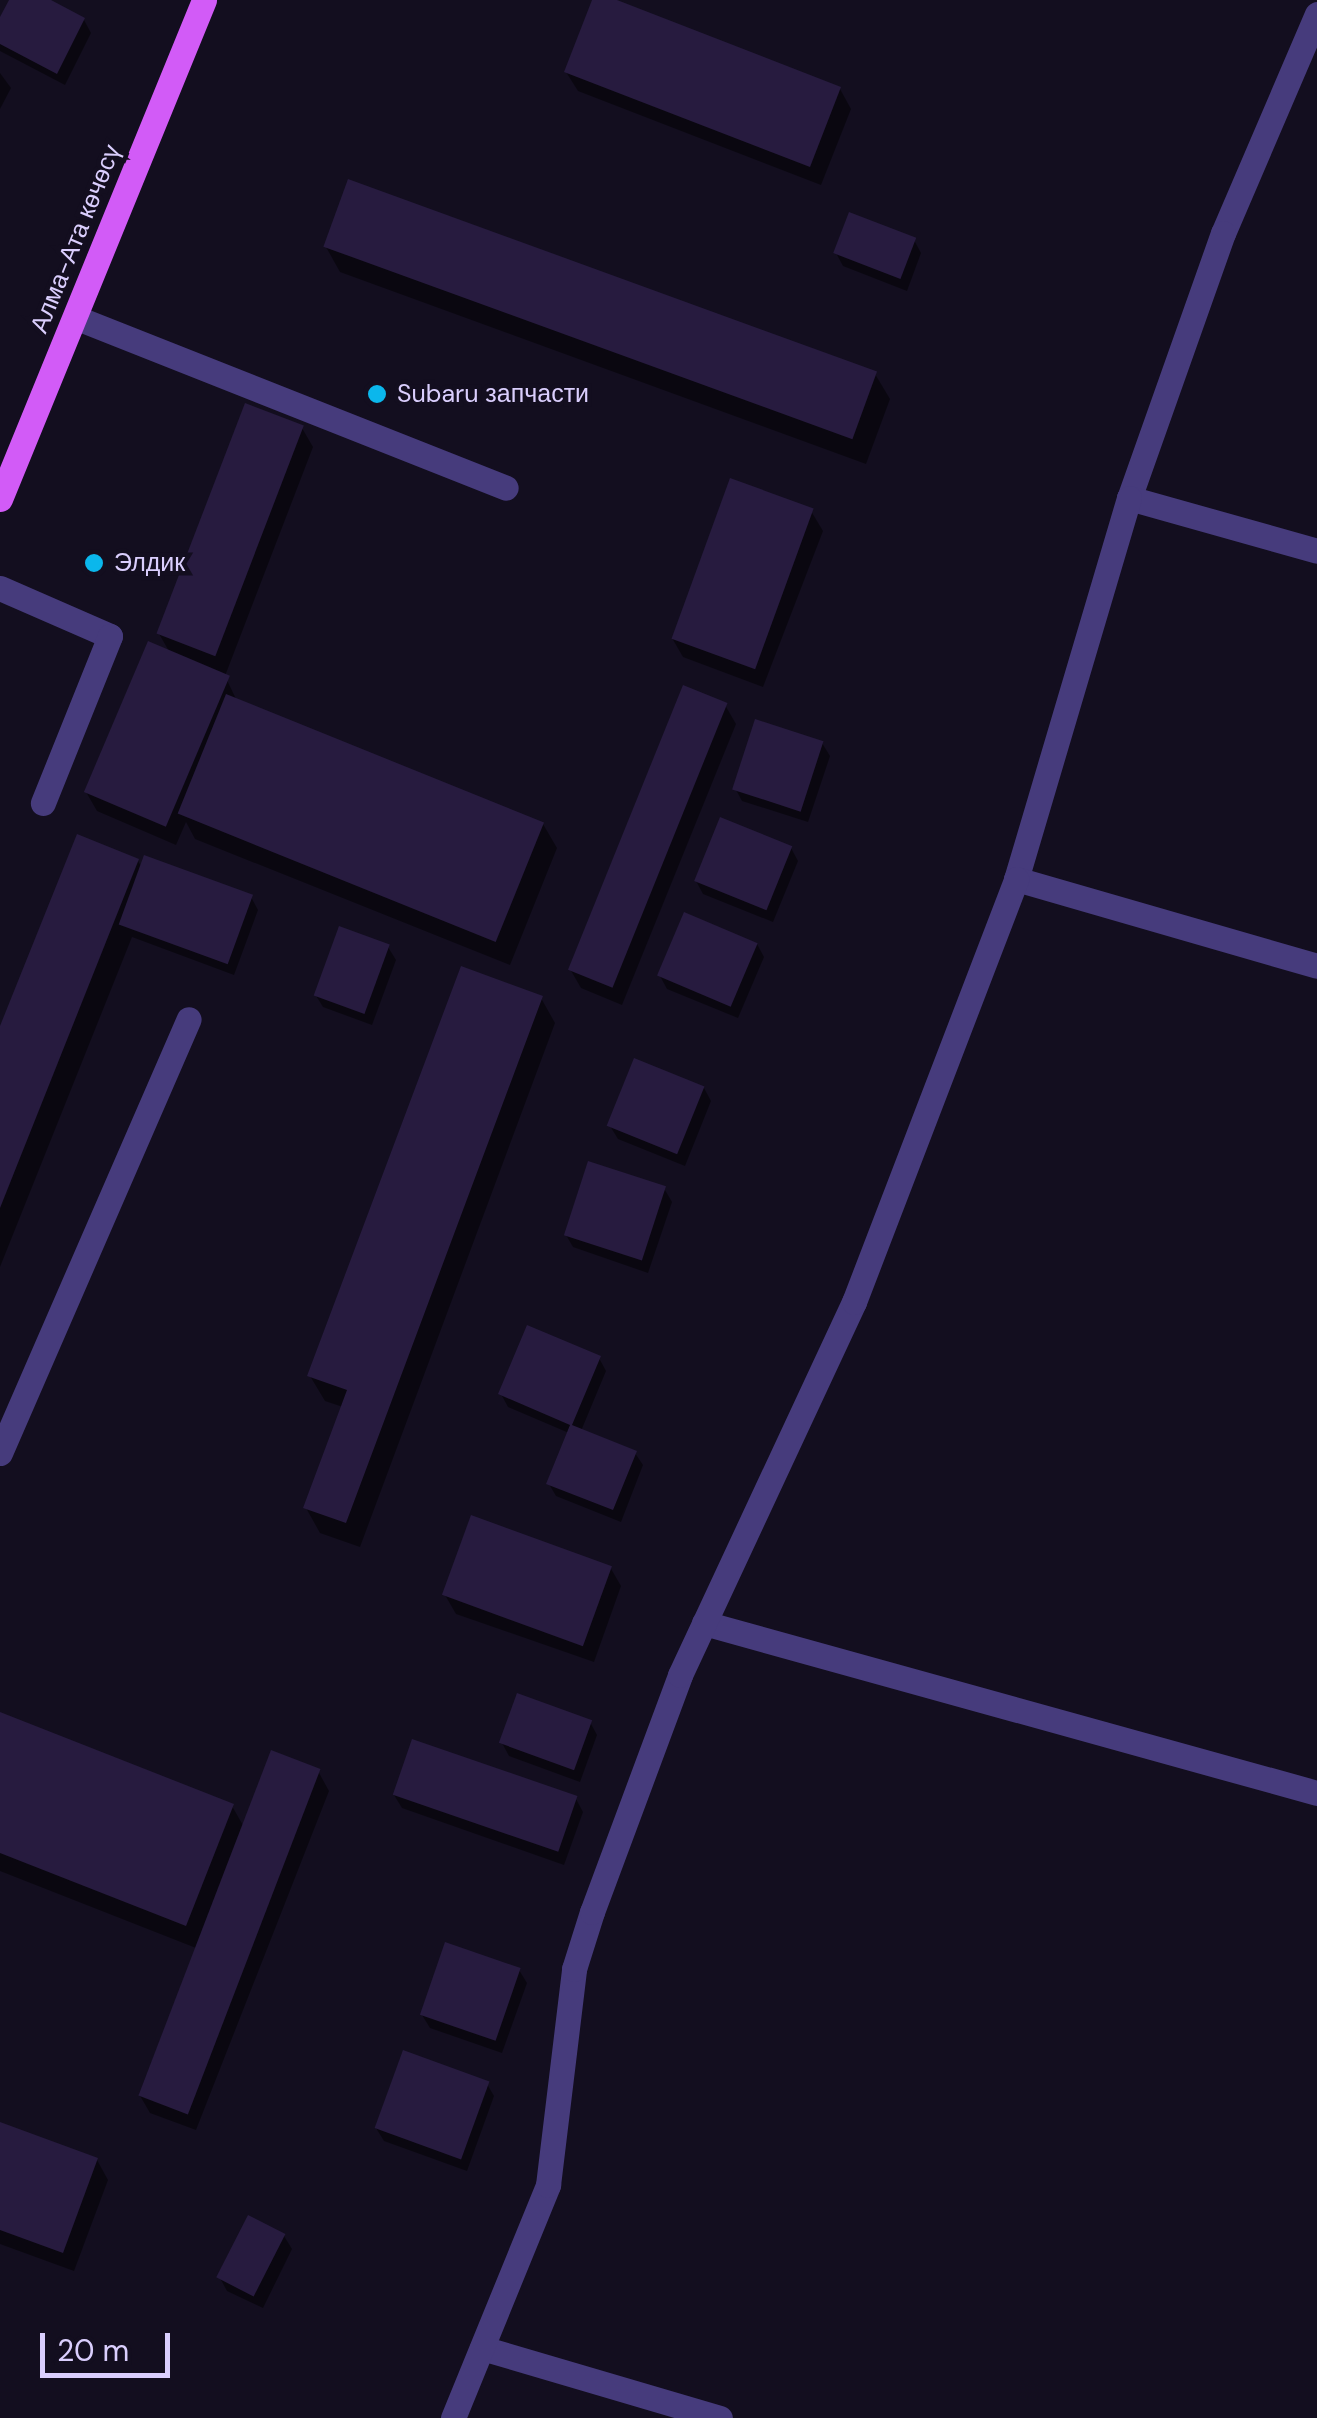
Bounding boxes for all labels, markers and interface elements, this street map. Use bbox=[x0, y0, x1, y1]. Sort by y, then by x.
street label: Алма-Ата көчөсү bbox=[25, 140, 127, 338]
place label: Subaru запчасти bbox=[397, 379, 589, 409]
marker: Subaru запчасти bbox=[366, 383, 388, 405]
place label: Элдик bbox=[114, 548, 185, 578]
marker: Элдик bbox=[83, 552, 105, 574]
scale bar bbox=[45, 2313, 175, 2375]
text: 20 m bbox=[57, 2331, 129, 2370]

